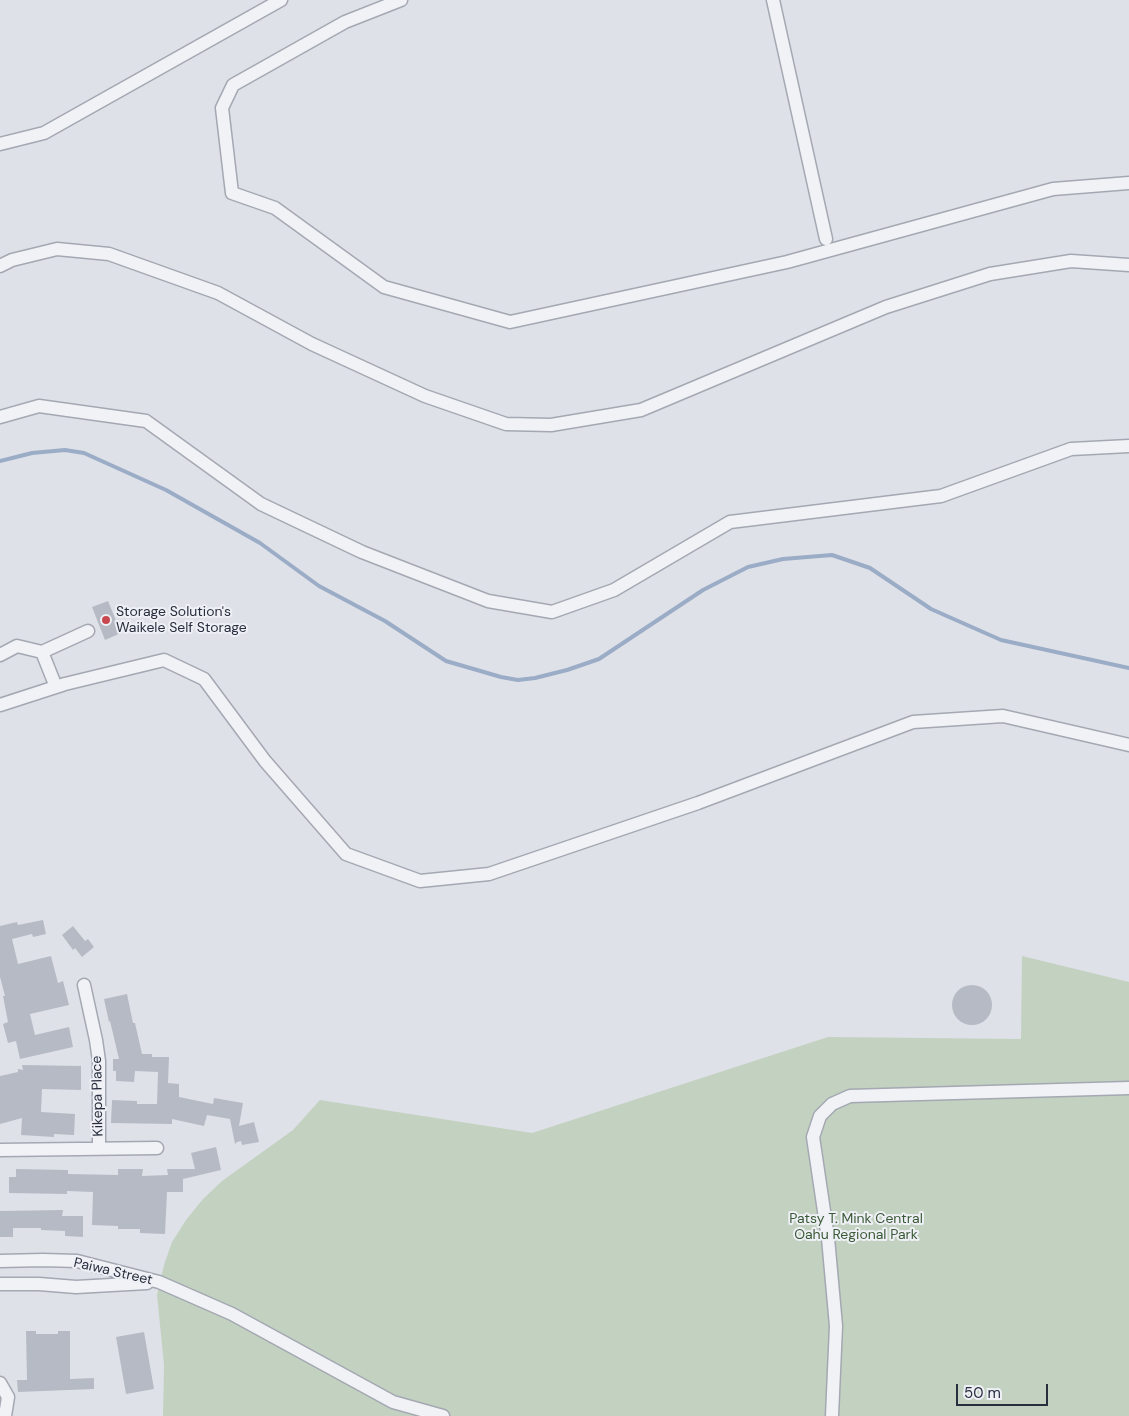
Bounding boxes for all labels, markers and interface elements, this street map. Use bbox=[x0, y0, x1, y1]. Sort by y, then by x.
place label: Storage Solution's Waikele Self Storage bbox=[116, 604, 247, 636]
marker: Storage Solution's Waikele Self Storage bbox=[100, 614, 112, 626]
street label: Kikepa Place bbox=[89, 1055, 107, 1137]
park label: Patsy T. Mink Central Oahu Regional Park bbox=[789, 1211, 923, 1244]
street label: Paiwa Street bbox=[72, 1255, 154, 1289]
scale bar bbox=[959, 1374, 1052, 1406]
text: 50 m bbox=[964, 1383, 1001, 1403]

